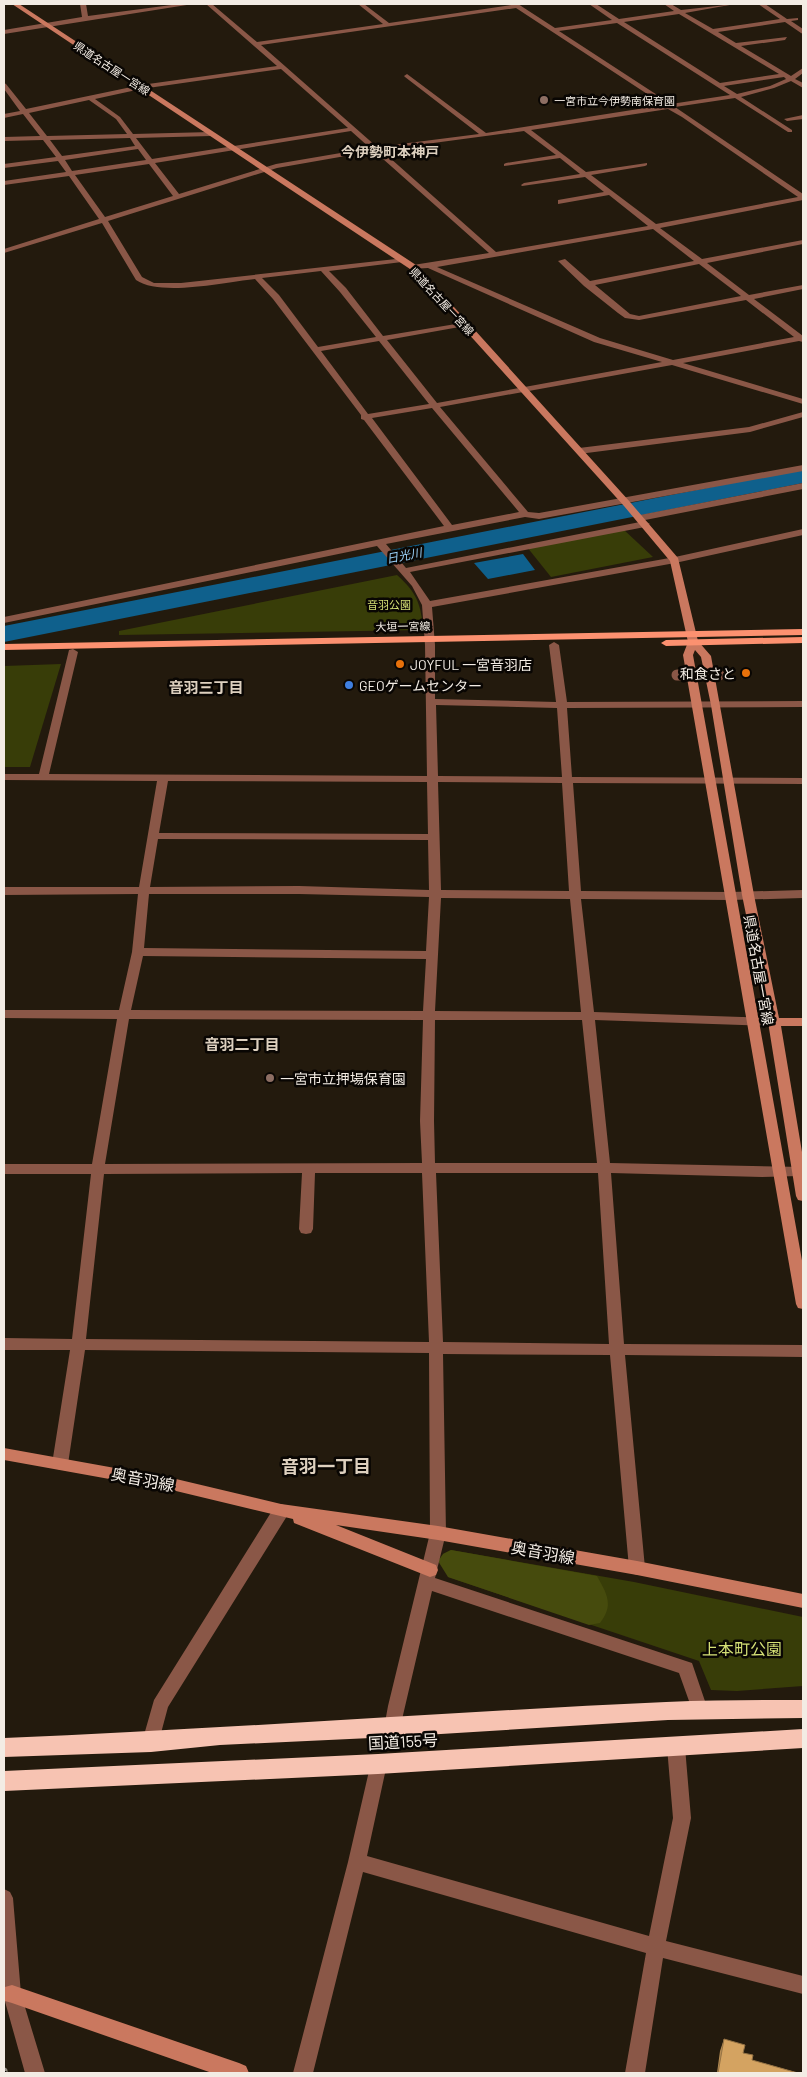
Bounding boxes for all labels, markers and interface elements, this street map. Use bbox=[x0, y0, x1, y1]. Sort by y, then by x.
street label: 県道名古屋一宮線 bbox=[72, 39, 152, 97]
marker: 一宮市立今伊勢南保育園 bbox=[538, 94, 550, 106]
place label: 一宮市立今伊勢南保育園 bbox=[554, 94, 675, 107]
district label: 今伊勢町本神戸 bbox=[341, 143, 439, 160]
street label: 県道名古屋一宮線 bbox=[407, 264, 477, 338]
water label: 日光川 bbox=[385, 544, 425, 565]
park label: 音羽公園 bbox=[367, 598, 411, 611]
street label: 大垣一宮線 bbox=[375, 619, 431, 633]
place label: JOYFUL 一宮音羽店 bbox=[410, 656, 532, 673]
marker: JOYFUL 一宮音羽店 bbox=[394, 658, 406, 670]
place label: 和食さと bbox=[680, 665, 736, 682]
marker: 和食さと bbox=[740, 667, 752, 679]
place label: GEOゲームセンター bbox=[359, 677, 482, 694]
district label: 音羽三丁目 bbox=[168, 678, 244, 696]
marker: GEOゲームセンター bbox=[343, 679, 355, 691]
street label: 県道名古屋一宮線 bbox=[741, 913, 777, 1027]
district label: 音羽二丁目 bbox=[204, 1035, 280, 1053]
place label: 一宮市立押場保育園 bbox=[280, 1070, 406, 1087]
marker: 一宮市立押場保育園 bbox=[264, 1072, 276, 1084]
district label: 音羽一丁目 bbox=[281, 1455, 371, 1477]
street label: 奥音羽線 bbox=[110, 1464, 176, 1494]
street label: 奥音羽線 bbox=[510, 1537, 576, 1567]
park label: 上本町公園 bbox=[702, 1639, 782, 1658]
street label: 国道155号 bbox=[368, 1730, 438, 1752]

